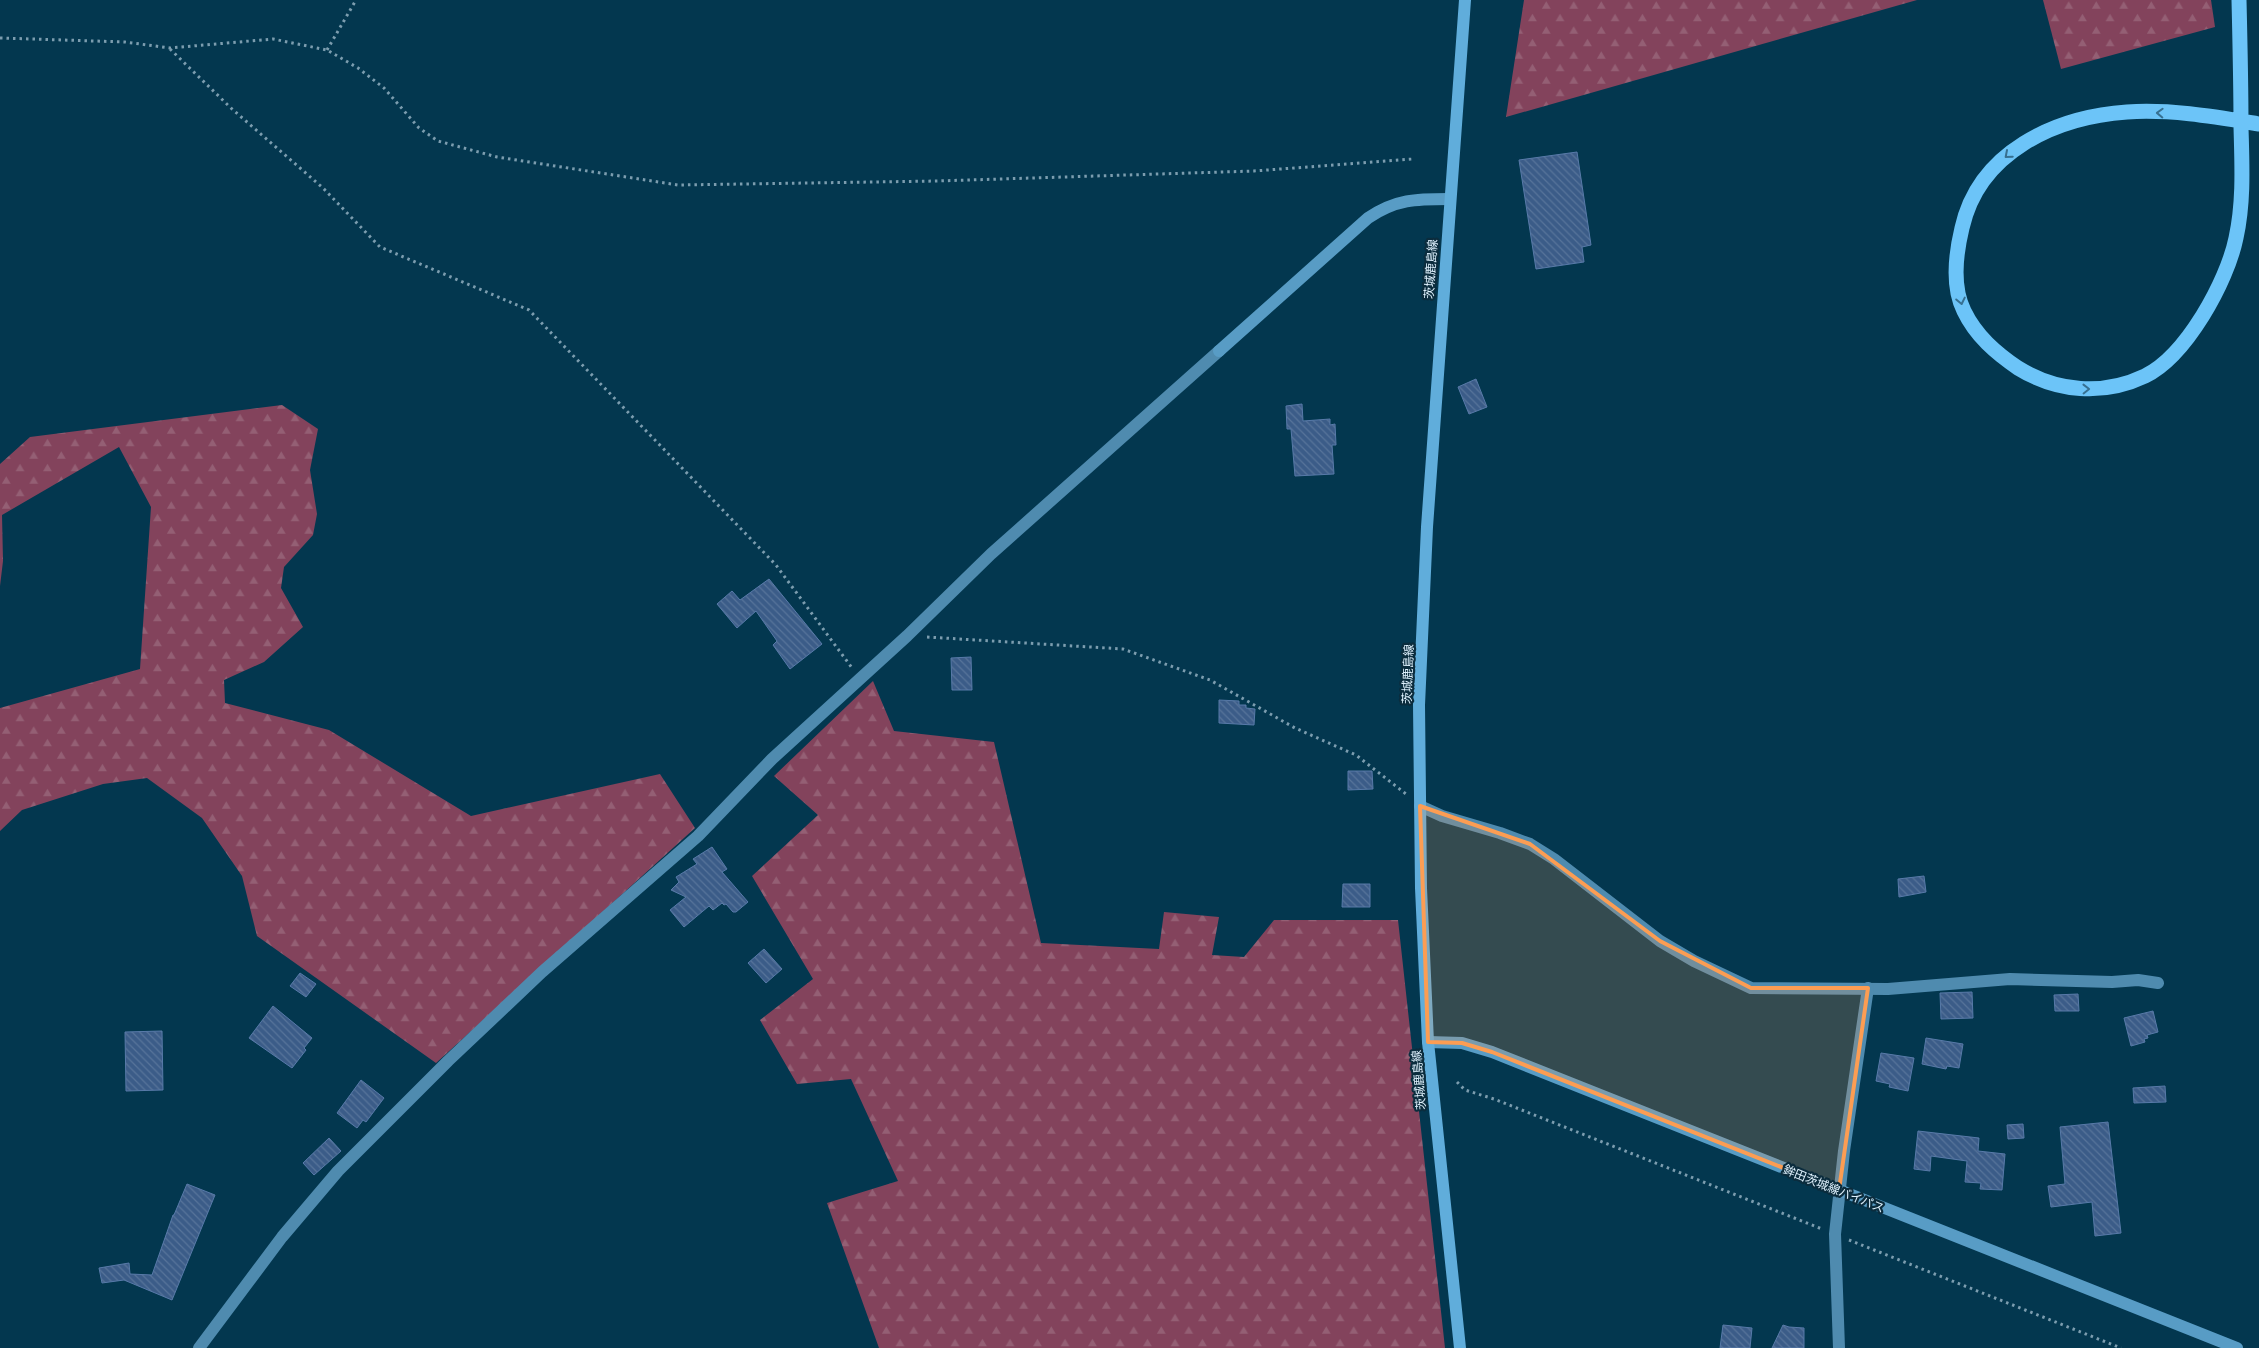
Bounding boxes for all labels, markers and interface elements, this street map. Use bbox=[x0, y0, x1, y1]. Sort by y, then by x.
one-way arrow bbox=[2156, 108, 2164, 118]
one-way arrow bbox=[2004, 150, 2013, 159]
street label: 茨城鹿島線 bbox=[1419, 238, 1441, 300]
one-way arrow bbox=[1956, 297, 1966, 306]
one-way arrow bbox=[2083, 384, 2091, 394]
street label: 茨城鹿島線 bbox=[1397, 644, 1417, 704]
street label: 茨城鹿島線 bbox=[1406, 1049, 1430, 1111]
street label: 鉾田茨城線バイパス bbox=[1781, 1159, 1887, 1217]

